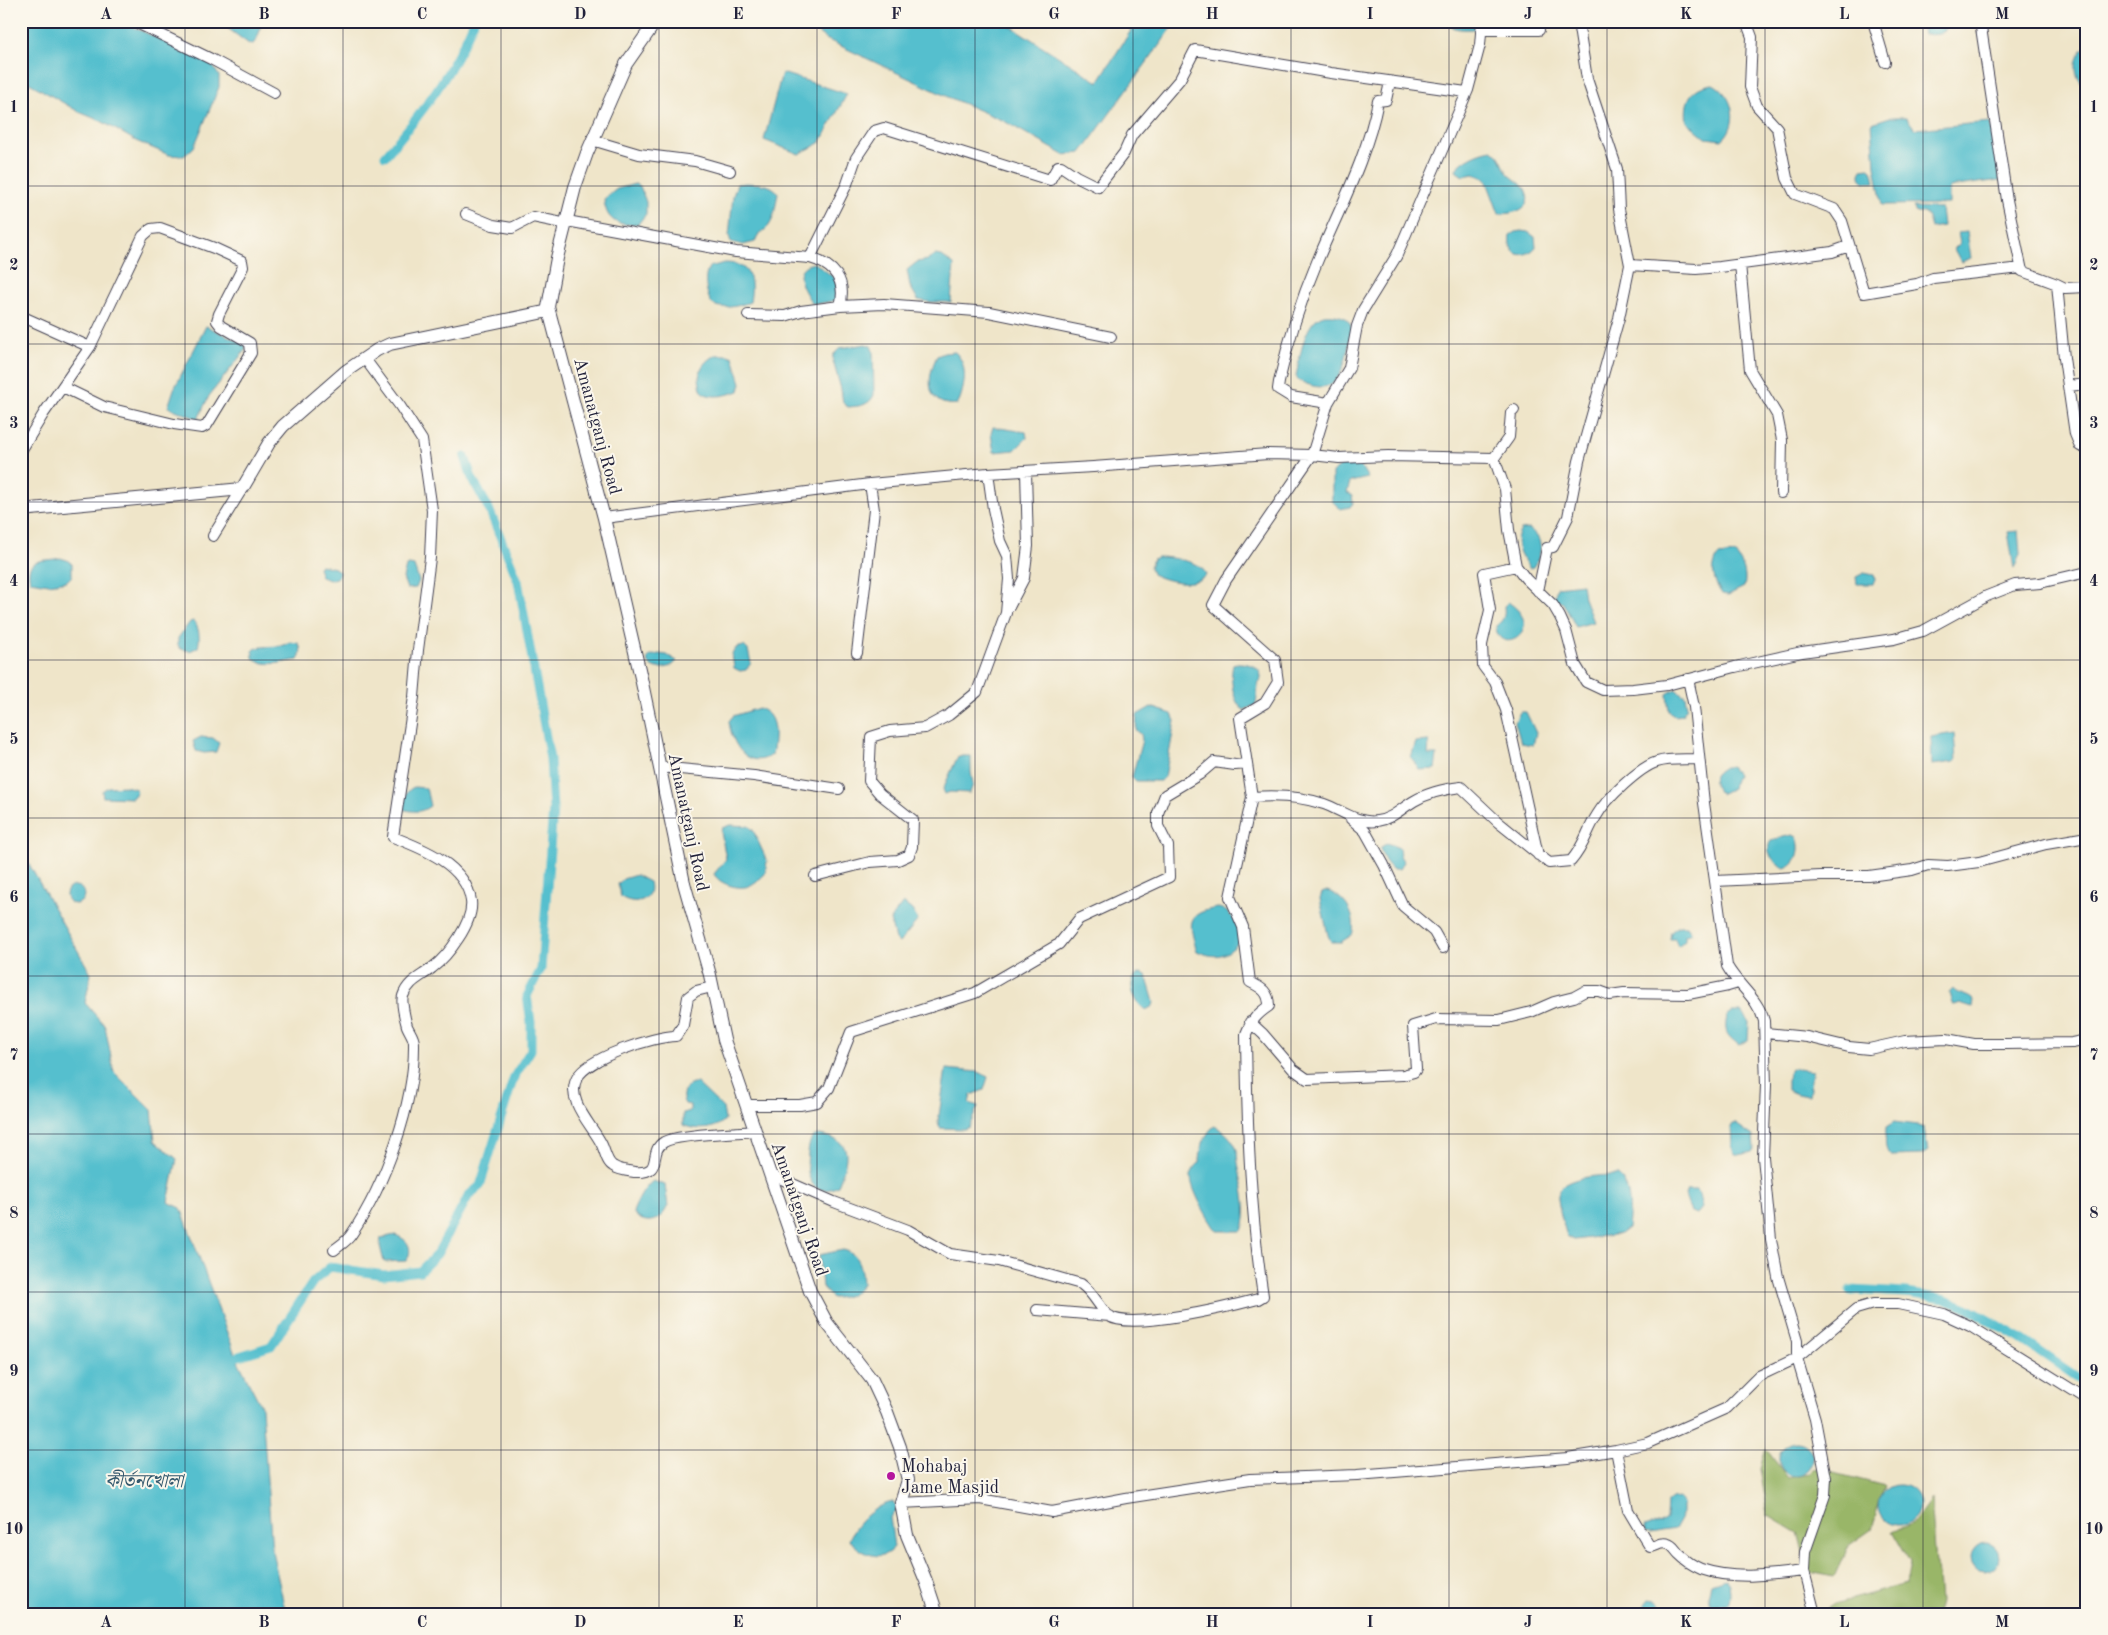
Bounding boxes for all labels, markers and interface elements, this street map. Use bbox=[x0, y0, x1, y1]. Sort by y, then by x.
text: A bbox=[100, 7, 112, 23]
text: B bbox=[258, 7, 270, 23]
text: C bbox=[417, 7, 427, 23]
text: D bbox=[574, 7, 586, 23]
text: E bbox=[732, 7, 744, 23]
text: F bbox=[891, 7, 902, 23]
text: G bbox=[1048, 7, 1060, 23]
text: H bbox=[1205, 7, 1219, 23]
text: I bbox=[1366, 7, 1374, 23]
text: J bbox=[1524, 7, 1533, 23]
text: K bbox=[1680, 7, 1692, 23]
text: L bbox=[1839, 7, 1850, 23]
text: M bbox=[1995, 7, 2009, 23]
text: 1 bbox=[9, 100, 19, 116]
text: 1 bbox=[2089, 100, 2099, 116]
text: 2 bbox=[9, 258, 19, 274]
text: 2 bbox=[2089, 258, 2099, 274]
street label: Amanatganj Road bbox=[570, 356, 624, 497]
text: 3 bbox=[9, 416, 19, 432]
text: 3 bbox=[2089, 416, 2099, 432]
text: 4 bbox=[9, 574, 19, 590]
text: 4 bbox=[2089, 574, 2099, 590]
text: 5 bbox=[9, 732, 19, 748]
text: 5 bbox=[2089, 732, 2099, 748]
street label: Amanatganj Road bbox=[665, 751, 711, 893]
text: 6 bbox=[9, 890, 19, 906]
text: 6 bbox=[2089, 890, 2099, 906]
text: 7 bbox=[9, 1048, 19, 1064]
text: 7 bbox=[2089, 1048, 2099, 1064]
street label: Amanatganj Road bbox=[768, 1140, 831, 1279]
text: 8 bbox=[9, 1206, 19, 1222]
text: 8 bbox=[2089, 1206, 2099, 1222]
text: 9 bbox=[9, 1364, 19, 1380]
text: 9 bbox=[2089, 1364, 2099, 1380]
place label: Mohabaj Jame Masjid bbox=[901, 1458, 999, 1497]
water label: কীর্তনখোলা bbox=[105, 1469, 185, 1492]
marker: Mohabaj Jame Masjid bbox=[885, 1470, 897, 1482]
text: 10 bbox=[5, 1522, 23, 1538]
text: 10 bbox=[2085, 1522, 2103, 1538]
text: A bbox=[100, 1615, 112, 1631]
text: B bbox=[258, 1615, 270, 1631]
text: C bbox=[417, 1615, 427, 1631]
text: D bbox=[574, 1615, 586, 1631]
text: E bbox=[732, 1615, 744, 1631]
text: F bbox=[891, 1615, 902, 1631]
text: G bbox=[1048, 1615, 1060, 1631]
text: H bbox=[1205, 1615, 1219, 1631]
text: I bbox=[1366, 1615, 1374, 1631]
text: J bbox=[1524, 1615, 1533, 1631]
text: K bbox=[1680, 1615, 1692, 1631]
text: L bbox=[1839, 1615, 1850, 1631]
text: M bbox=[1995, 1615, 2009, 1631]

